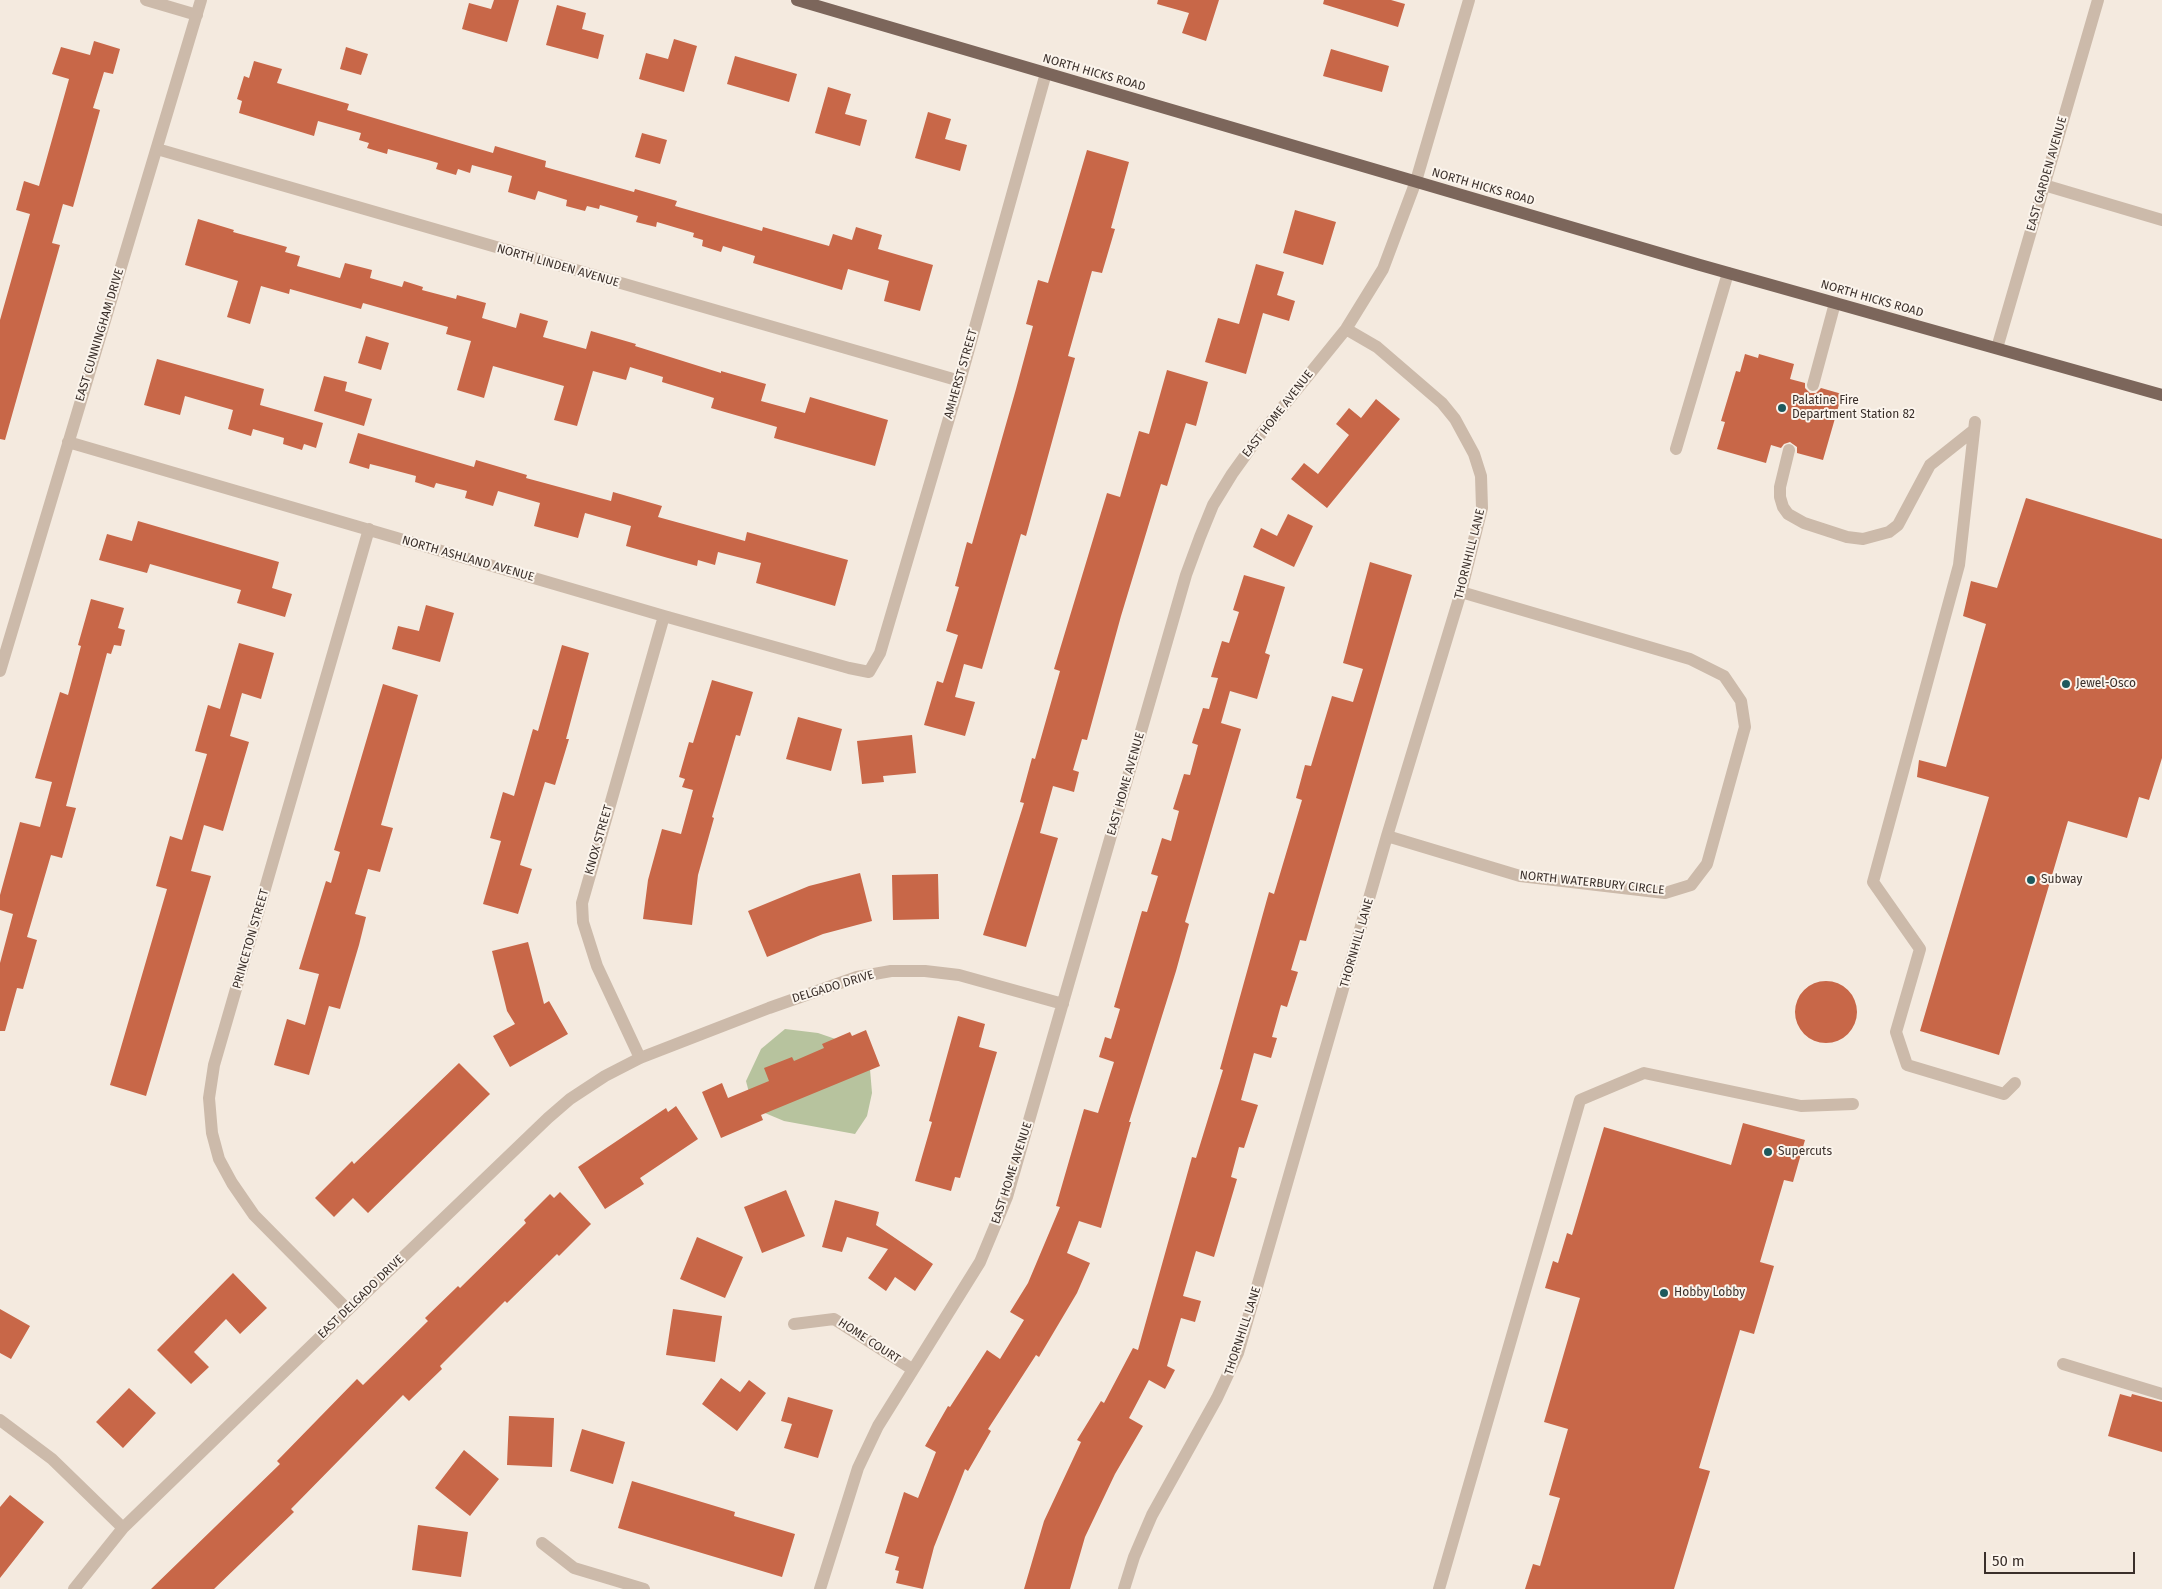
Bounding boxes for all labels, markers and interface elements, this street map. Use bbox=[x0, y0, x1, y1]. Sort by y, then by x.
street label: NORTH HICKS ROAD bbox=[1041, 51, 1147, 95]
street label: EAST GARDEN AVENUE bbox=[2024, 115, 2070, 233]
street label: NORTH HICKS ROAD bbox=[1430, 165, 1536, 209]
street label: NORTH LINDEN AVENUE bbox=[495, 242, 621, 290]
street label: EAST CUNNINGHAM DRIVE bbox=[73, 267, 127, 403]
street label: NORTH HICKS ROAD bbox=[1819, 277, 1925, 321]
street label: AMHERST STREET bbox=[941, 328, 981, 420]
street label: EAST HOME AVENUE bbox=[1240, 368, 1316, 460]
place label: Palatine Fire Department Station 82 bbox=[1792, 394, 1915, 422]
marker: Palatine Fire Department Station 82 bbox=[1776, 402, 1788, 414]
street label: THORNHILL LANE bbox=[1452, 507, 1488, 601]
street label: NORTH ASHLAND AVENUE bbox=[400, 533, 536, 585]
place label: Jewel-Osco bbox=[2076, 677, 2136, 691]
marker: Jewel-Osco bbox=[2060, 678, 2072, 690]
street label: EAST HOME AVENUE bbox=[1104, 731, 1148, 837]
street label: KNOX STREET bbox=[582, 803, 616, 877]
street label: NORTH WATERBURY CIRCLE bbox=[1519, 868, 1665, 898]
place label: Subway bbox=[2041, 873, 2082, 887]
marker: Subway bbox=[2025, 874, 2037, 886]
street label: PRINCETON STREET bbox=[230, 887, 272, 991]
street label: THORNHILL LANE bbox=[1337, 897, 1377, 989]
street label: DELGADO DRIVE bbox=[790, 968, 876, 1006]
street label: EAST HOME AVENUE bbox=[989, 1120, 1035, 1226]
place label: Supercuts bbox=[1778, 1145, 1832, 1159]
marker: Supercuts bbox=[1762, 1146, 1774, 1158]
street label: EAST DELGADO DRIVE bbox=[315, 1252, 407, 1342]
street label: THORNHILL LANE bbox=[1222, 1285, 1264, 1377]
place label: Hobby Lobby bbox=[1674, 1286, 1745, 1300]
marker: Hobby Lobby bbox=[1658, 1287, 1670, 1299]
street label: HOME COURT bbox=[835, 1316, 903, 1366]
scale bar bbox=[1987, 1542, 2138, 1574]
text: 50 m bbox=[1992, 1552, 2025, 1570]

